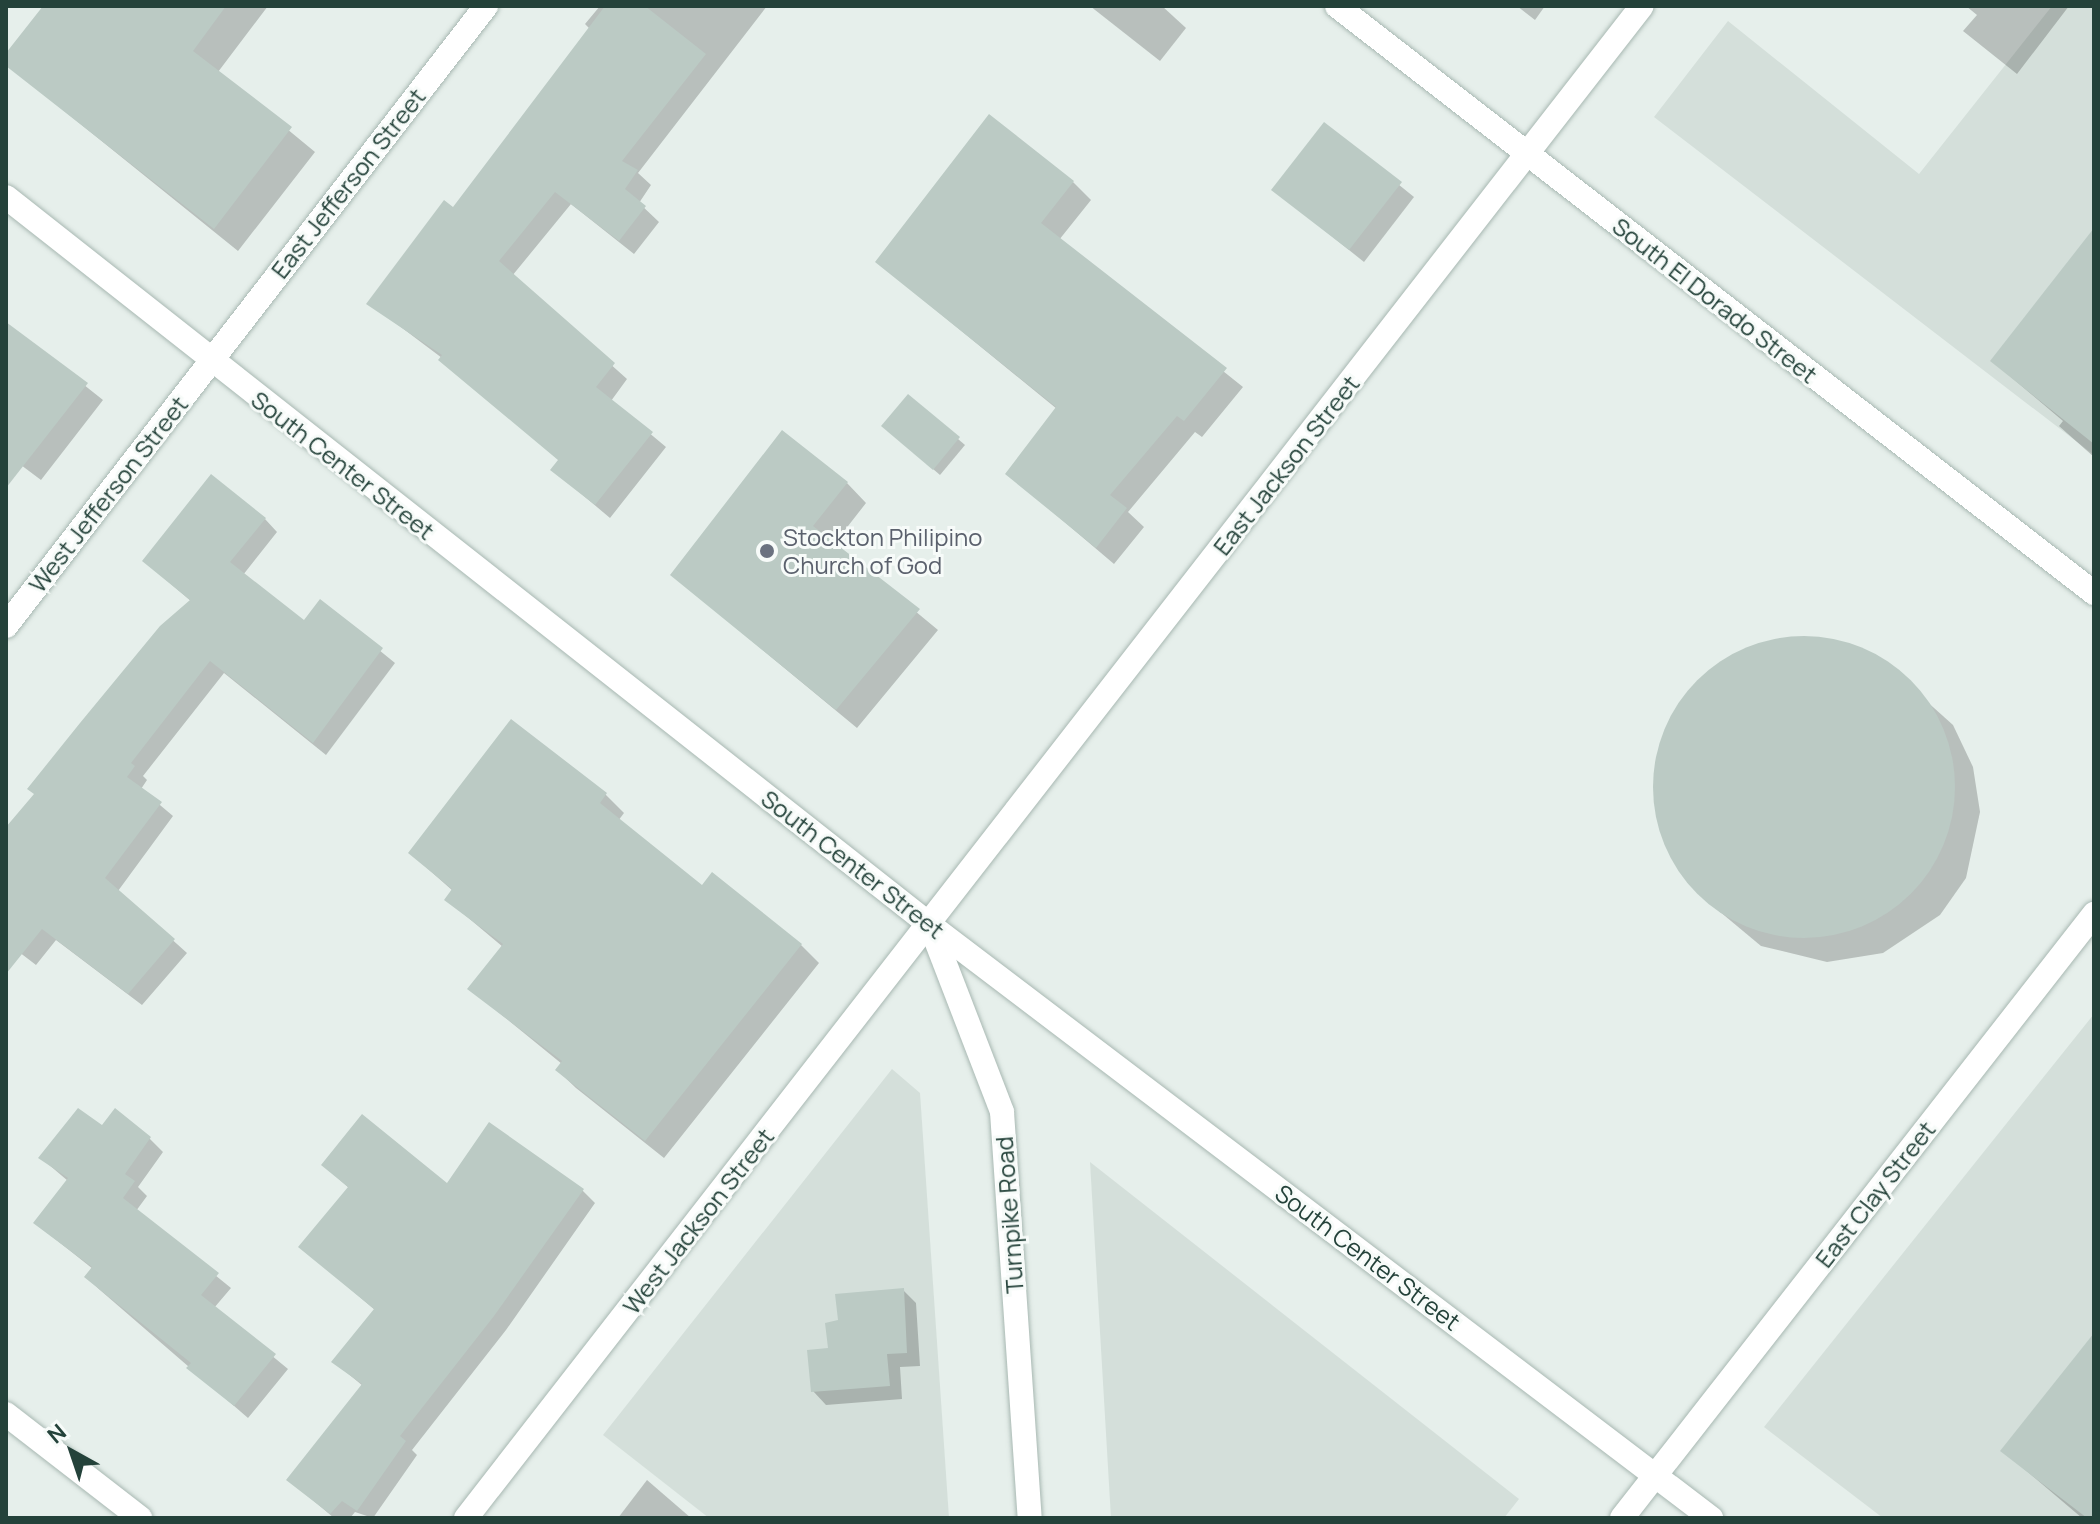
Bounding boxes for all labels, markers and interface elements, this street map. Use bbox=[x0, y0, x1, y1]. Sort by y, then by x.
street label: East Jefferson Street bbox=[265, 82, 431, 284]
street label: South El Dorado Street bbox=[1607, 211, 1823, 389]
street label: East Jackson Street bbox=[1207, 370, 1365, 560]
street label: South Center Street bbox=[246, 385, 440, 545]
street label: West Jefferson Street bbox=[22, 390, 194, 598]
place label: Stockton Philipino Church of God bbox=[783, 523, 982, 579]
marker: Stockton Philipino Church of God bbox=[758, 542, 776, 560]
street label: South Center Street bbox=[756, 784, 950, 944]
street label: East Clay Street bbox=[1809, 1115, 1941, 1273]
street label: West Jackson Street bbox=[617, 1122, 779, 1320]
street label: Turnpike Road bbox=[989, 1135, 1029, 1295]
street label: South Center Street bbox=[1270, 1178, 1466, 1336]
north arrow bbox=[32, 1412, 112, 1492]
text: N bbox=[41, 1417, 72, 1450]

